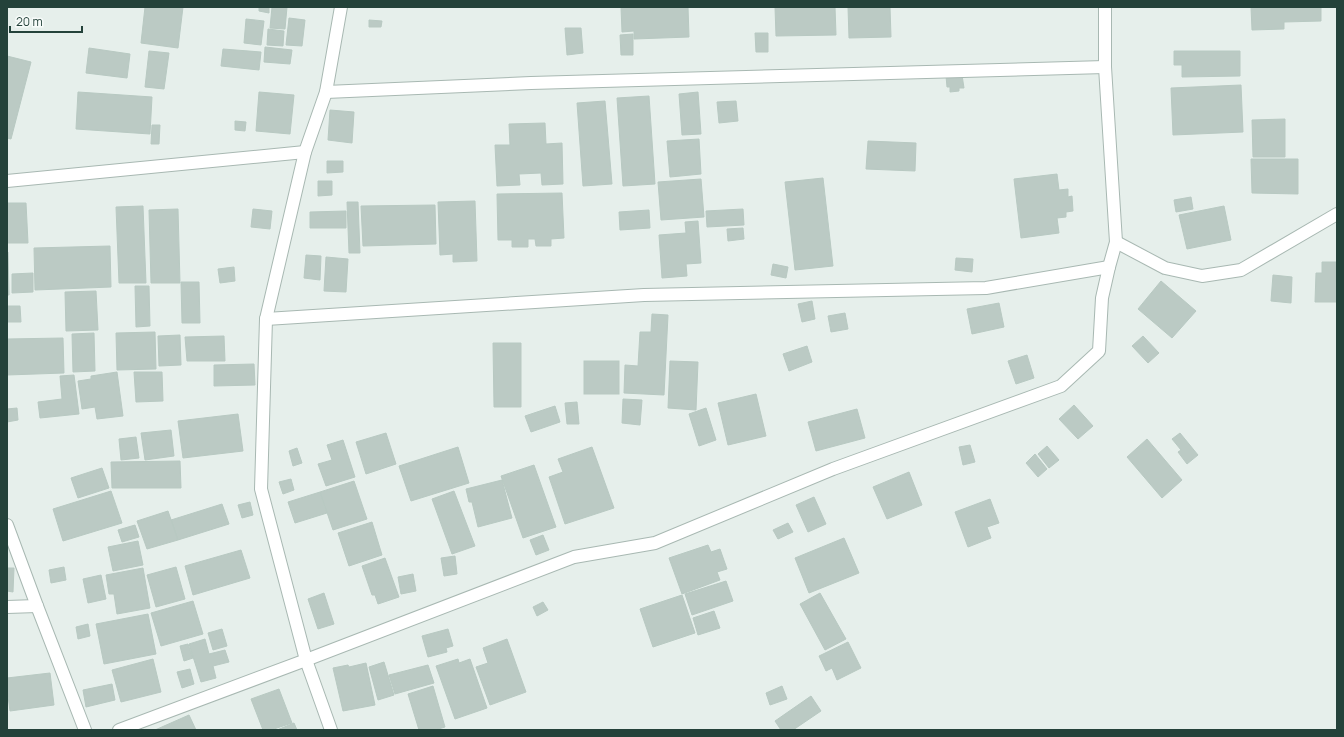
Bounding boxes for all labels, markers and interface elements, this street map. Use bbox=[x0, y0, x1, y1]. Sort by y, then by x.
scale bar bbox=[10, 8, 82, 34]
text: 20 m bbox=[16, 13, 43, 30]

